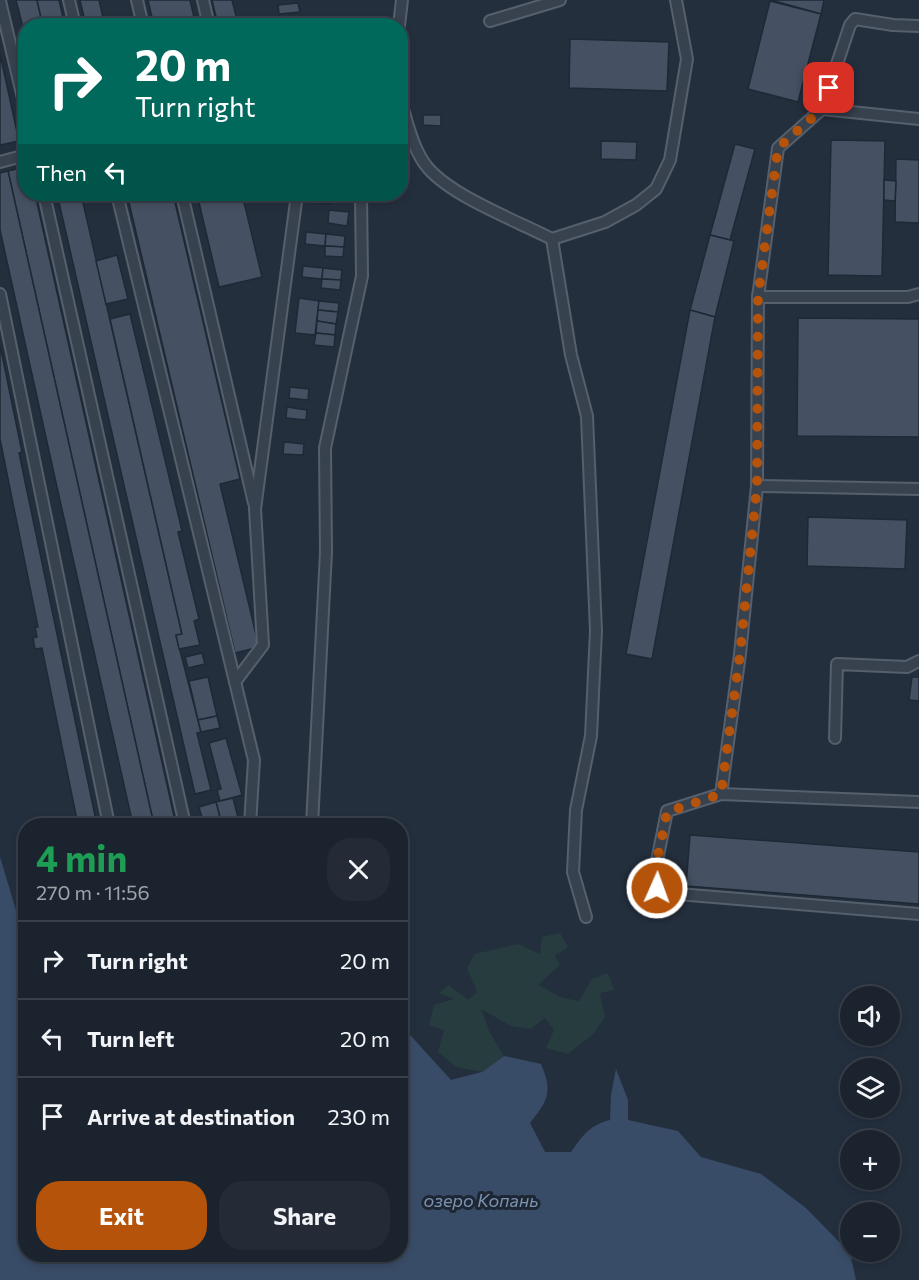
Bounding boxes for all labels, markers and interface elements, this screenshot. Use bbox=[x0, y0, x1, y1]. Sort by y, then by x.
text: 20 m bbox=[135, 38, 231, 90]
icon: right bbox=[36, 42, 114, 120]
pin bbox=[803, 62, 854, 113]
icon: arrive bbox=[812, 71, 845, 104]
text: Turn right bbox=[135, 90, 255, 123]
icon: left bbox=[99, 156, 132, 189]
text: Then bbox=[36, 159, 87, 186]
text: 4 min bbox=[36, 835, 127, 879]
button: close bbox=[327, 838, 390, 901]
position arrow bbox=[625, 856, 689, 920]
text: 270 m · 11:56 bbox=[36, 880, 150, 904]
icon: right bbox=[36, 944, 69, 977]
text: Turn right bbox=[87, 947, 188, 974]
text: 20 m bbox=[340, 947, 390, 974]
map controls bbox=[840, 986, 900, 1262]
button: sound bbox=[840, 986, 900, 1046]
icon: left bbox=[36, 1022, 69, 1055]
text: Turn left bbox=[87, 1025, 174, 1052]
text: 20 m bbox=[340, 1025, 390, 1052]
button: layers bbox=[840, 1058, 900, 1118]
icon: arrive bbox=[36, 1100, 69, 1133]
text: Arrive at destination bbox=[87, 1103, 295, 1130]
text: 230 m bbox=[327, 1103, 390, 1130]
button: + bbox=[840, 1130, 900, 1190]
button: Exit bbox=[36, 1181, 207, 1250]
button: Share bbox=[219, 1181, 390, 1250]
water label: озеро Копань bbox=[424, 1189, 538, 1211]
button: − bbox=[840, 1202, 900, 1262]

